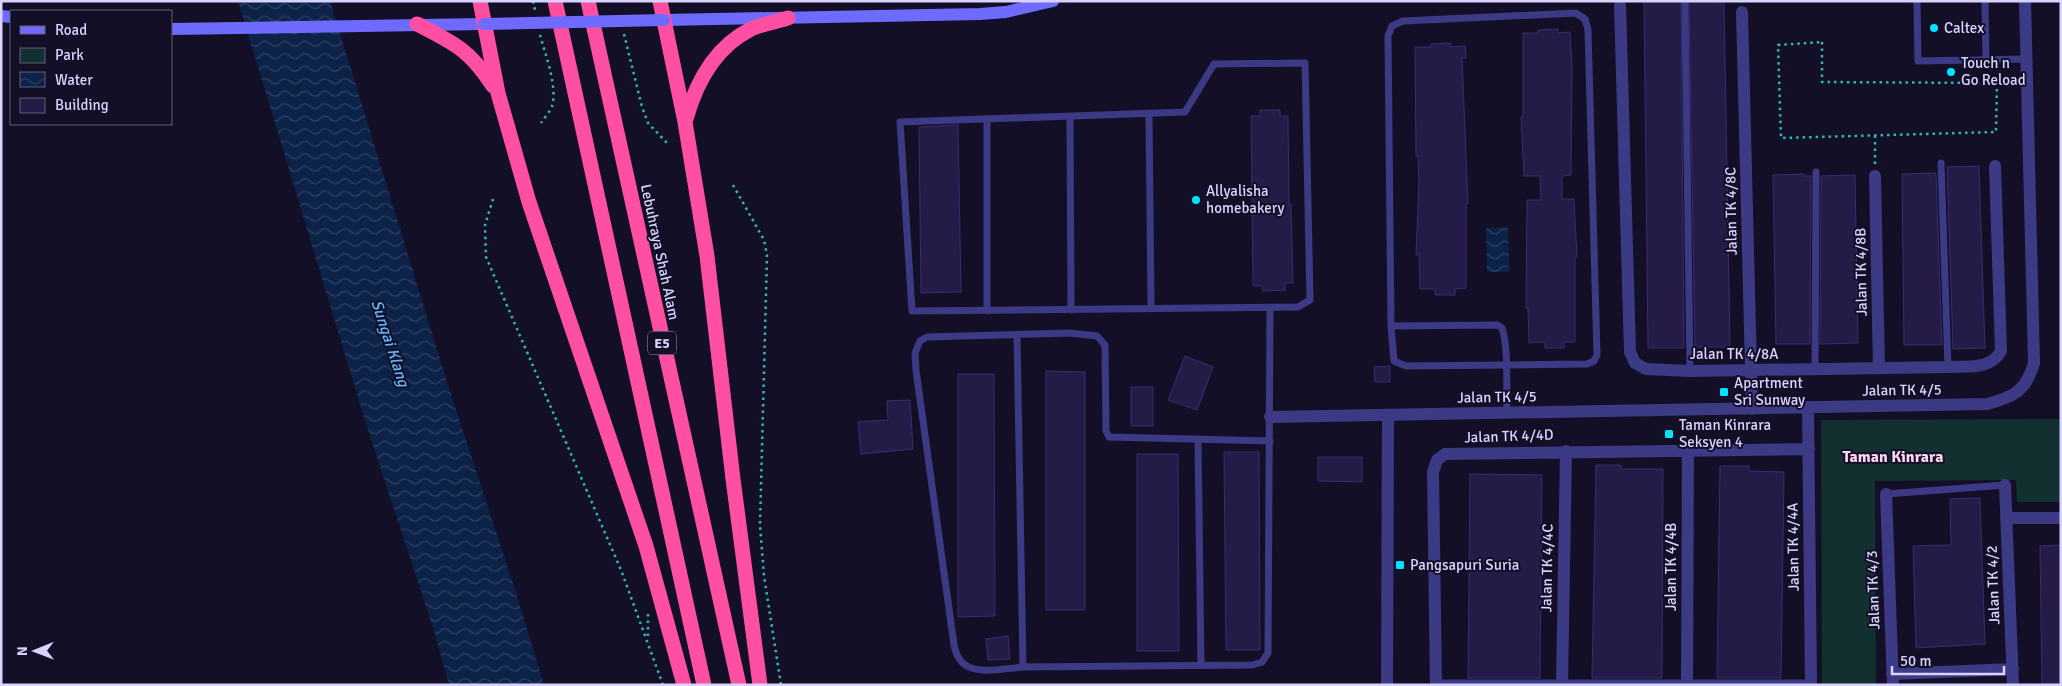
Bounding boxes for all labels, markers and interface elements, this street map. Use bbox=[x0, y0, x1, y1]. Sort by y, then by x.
legend bbox=[10, 10, 172, 125]
place label: Caltex bbox=[1944, 19, 1984, 37]
text: Road bbox=[55, 21, 87, 39]
marker: Caltex bbox=[1928, 22, 1940, 34]
text: Park bbox=[55, 46, 84, 64]
place label: Touch n Go Reload bbox=[1961, 54, 2026, 89]
marker: Touch n Go Reload bbox=[1945, 66, 1957, 78]
text: Water bbox=[55, 71, 93, 89]
text: Building bbox=[55, 96, 109, 114]
street label: Jalan TK 4/8C bbox=[1721, 167, 1741, 255]
street label: Lebuhraya Shah Alam bbox=[637, 182, 683, 322]
place label: Allyalisha homebakery bbox=[1206, 182, 1285, 217]
marker: Allyalisha homebakery bbox=[1190, 194, 1202, 206]
street label: Jalan TK 4/8B bbox=[1851, 228, 1871, 316]
water label: Sungai Klang bbox=[367, 297, 414, 391]
road number: E5 bbox=[648, 332, 676, 354]
street label: Jalan TK 4/8A bbox=[1690, 345, 1778, 363]
place label: Apartment Sri Sunway bbox=[1734, 374, 1805, 409]
street label: Jalan TK 4/5 bbox=[1862, 380, 1942, 400]
marker: Apartment Sri Sunway bbox=[1718, 386, 1730, 398]
street label: Jalan TK 4/5 bbox=[1457, 387, 1537, 407]
place label: Taman Kinrara Seksyen 4 bbox=[1679, 416, 1771, 451]
street label: Jalan TK 4/4D bbox=[1464, 425, 1554, 447]
marker: Taman Kinrara Seksyen 4 bbox=[1663, 428, 1675, 440]
district label: Taman Kinrara bbox=[1843, 447, 1943, 467]
street label: Jalan TK 4/4A bbox=[1783, 502, 1803, 592]
street label: Jalan TK 4/4B bbox=[1662, 523, 1680, 611]
street label: Jalan TK 4/4C bbox=[1537, 524, 1557, 612]
street label: Jalan TK 4/2 bbox=[1983, 545, 2003, 625]
street label: Jalan TK 4/3 bbox=[1863, 550, 1883, 630]
place label: Pangsapuri Suria bbox=[1410, 556, 1519, 574]
marker: Pangsapuri Suria bbox=[1394, 559, 1406, 571]
north arrow bbox=[10, 626, 60, 676]
scale bar bbox=[1892, 644, 2004, 676]
text: N bbox=[14, 646, 31, 656]
text: 50 m bbox=[1900, 652, 1931, 670]

